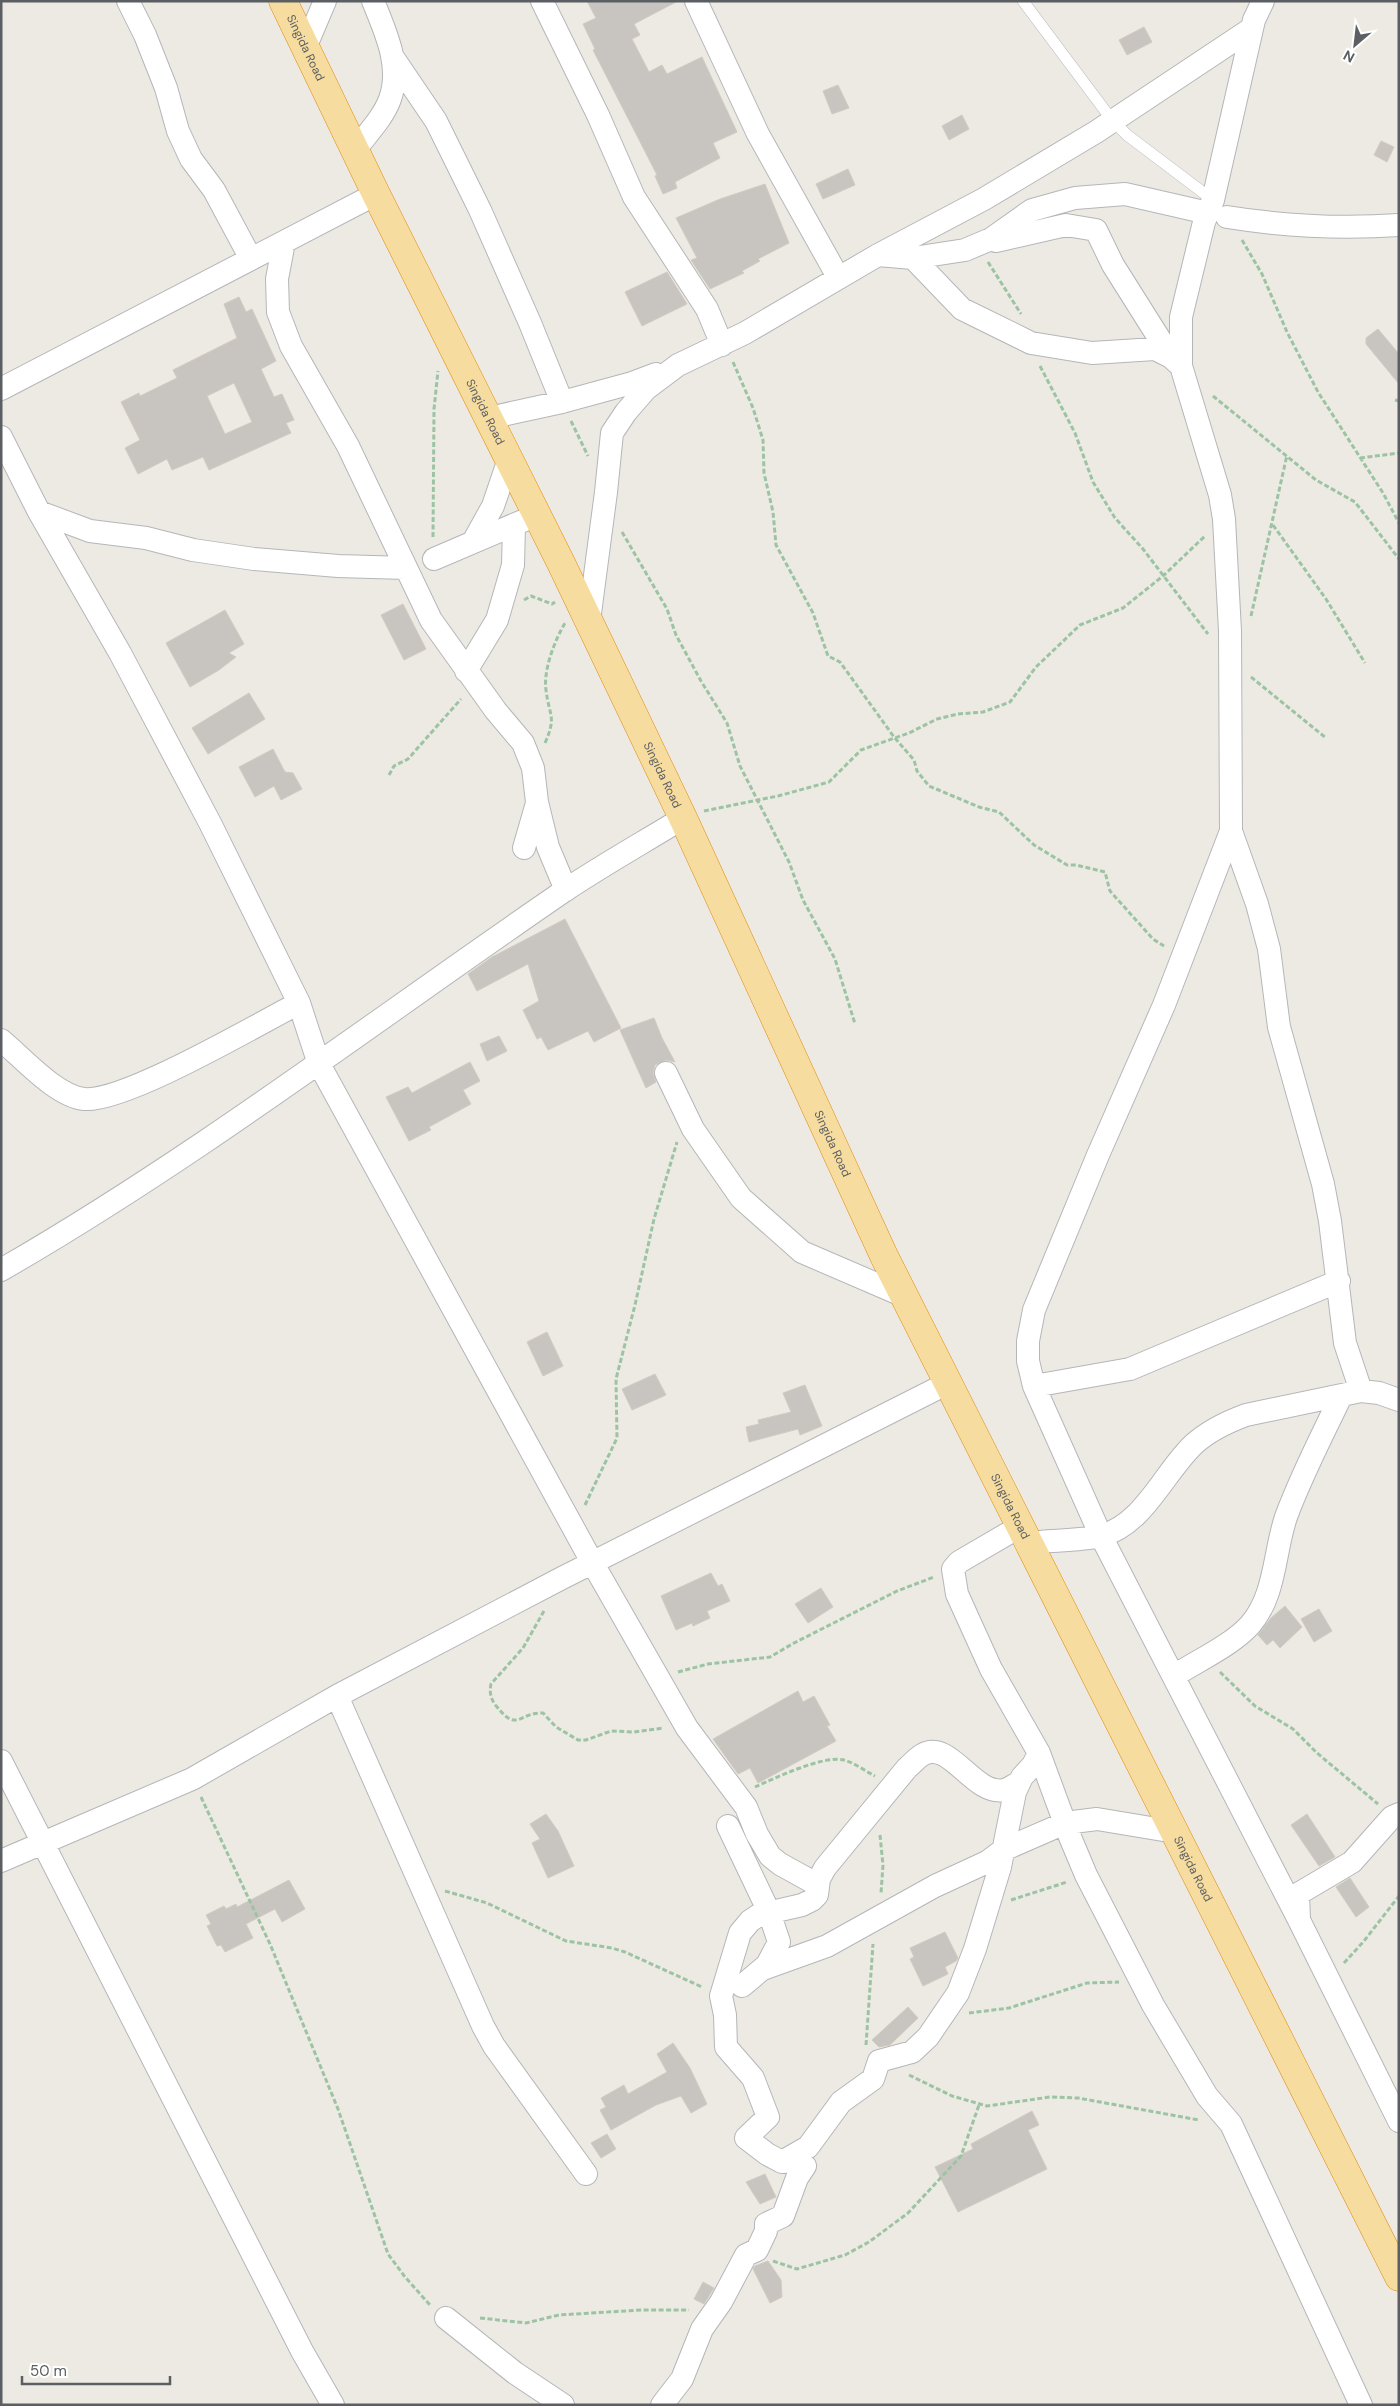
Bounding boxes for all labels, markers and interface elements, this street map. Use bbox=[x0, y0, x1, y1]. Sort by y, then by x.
street label: Singida Road bbox=[283, 12, 328, 84]
north arrow bbox=[1330, 20, 1380, 70]
text: N bbox=[1340, 46, 1358, 67]
street label: Singida Road bbox=[462, 376, 508, 447]
street label: Singida Road bbox=[640, 739, 685, 811]
street label: Singida Road bbox=[810, 1108, 855, 1180]
street label: Singida Road bbox=[987, 1471, 1034, 1542]
street label: Singida Road bbox=[1170, 1833, 1216, 1904]
scale bar bbox=[22, 2354, 170, 2386]
text: 50 m bbox=[30, 2361, 67, 2381]

